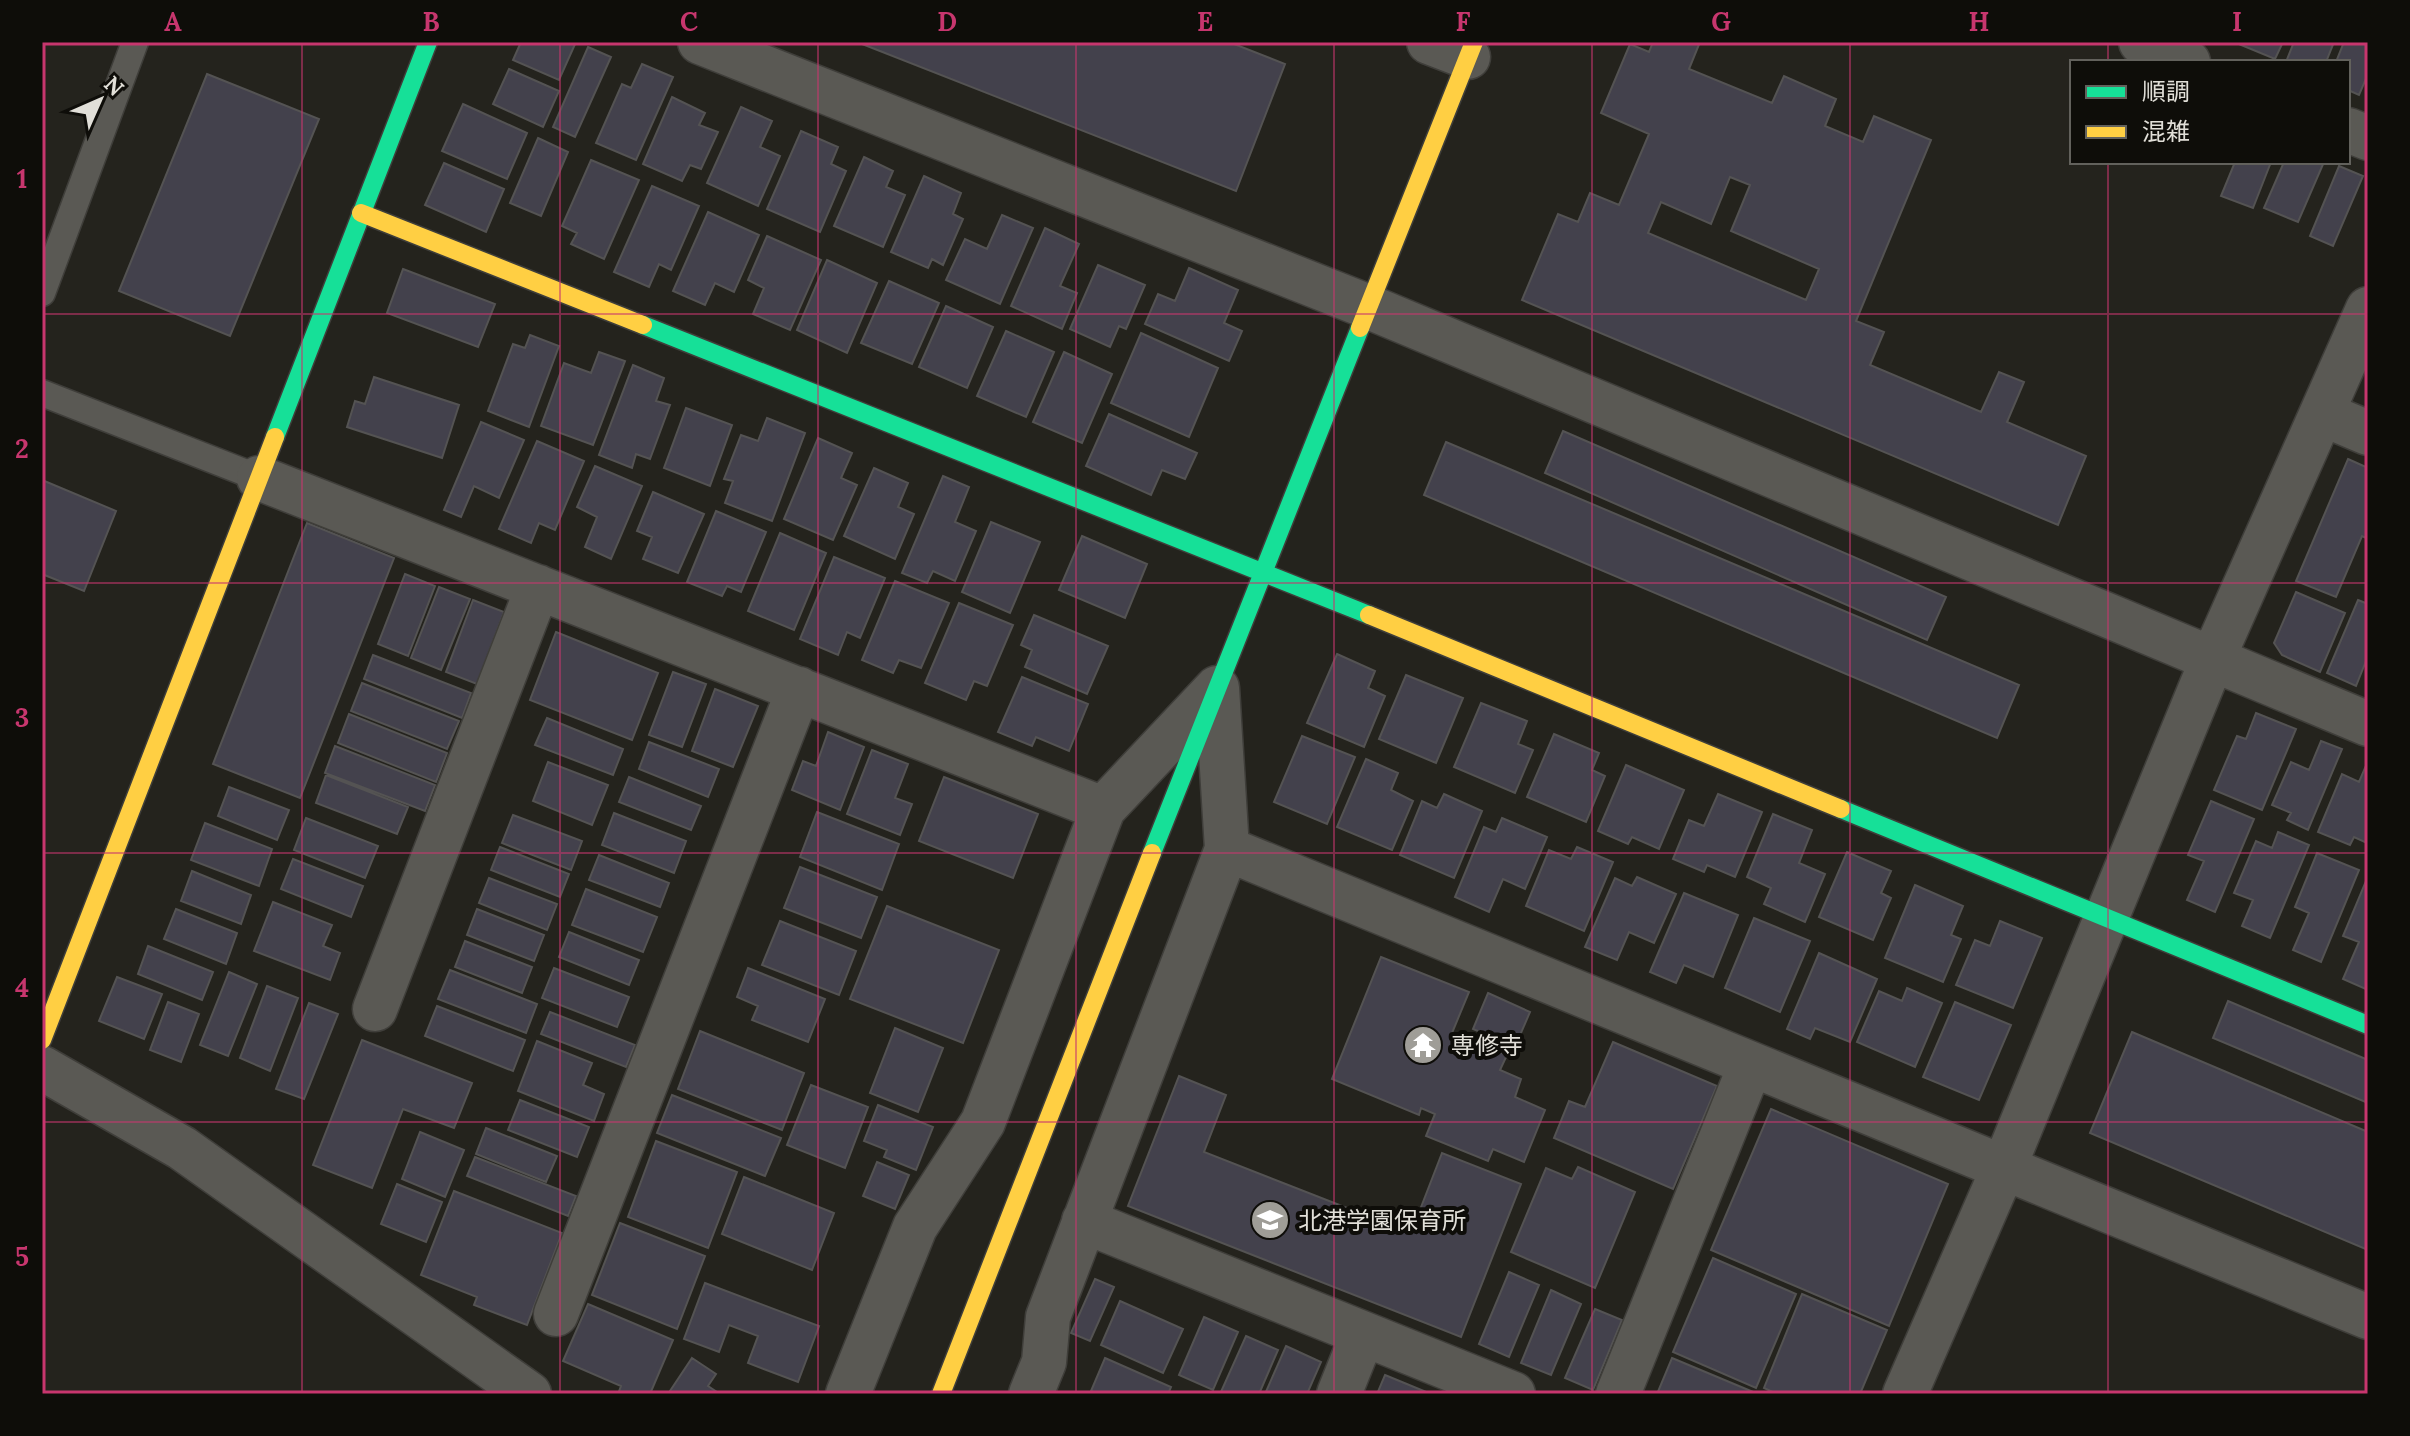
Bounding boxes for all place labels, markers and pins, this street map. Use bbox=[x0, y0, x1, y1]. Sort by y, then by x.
temple icon: 専修寺 bbox=[1402, 1024, 1444, 1066]
place label: 専修寺 bbox=[1451, 1030, 1523, 1061]
school or university icon: 北港学園保育所 bbox=[1249, 1199, 1291, 1241]
place label: 北港学園保育所 bbox=[1298, 1205, 1466, 1236]

